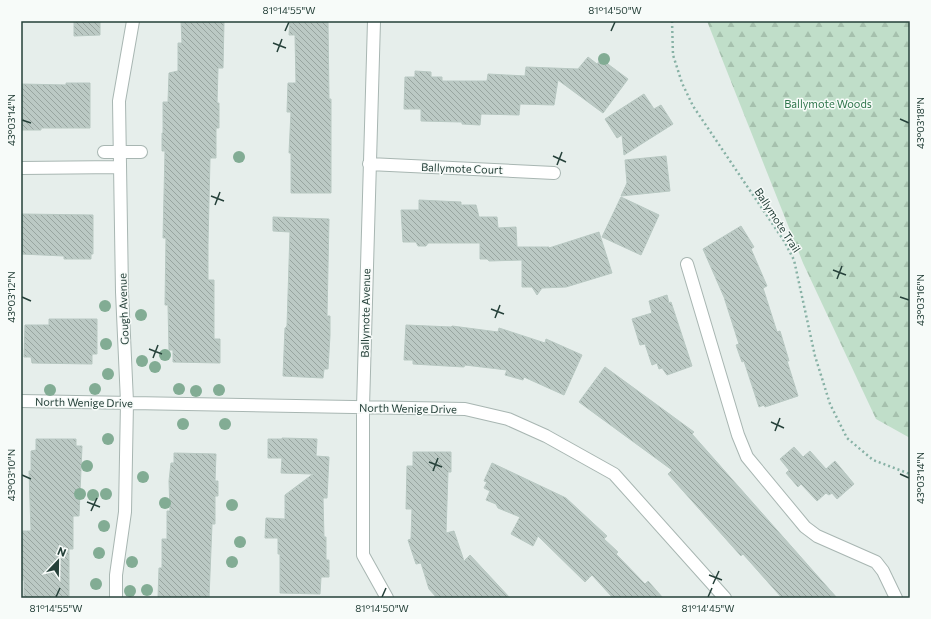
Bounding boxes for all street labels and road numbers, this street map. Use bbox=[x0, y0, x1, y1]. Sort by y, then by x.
street label: Ballymote Court bbox=[421, 160, 504, 176]
street label: Ballymote Trail bbox=[752, 185, 804, 255]
street label: Ballymote Avenue bbox=[358, 268, 372, 358]
street label: Gough Avenue bbox=[115, 273, 131, 345]
street label: North Wenige Drive bbox=[35, 395, 133, 409]
street label: North Wenige Drive bbox=[359, 401, 457, 415]

